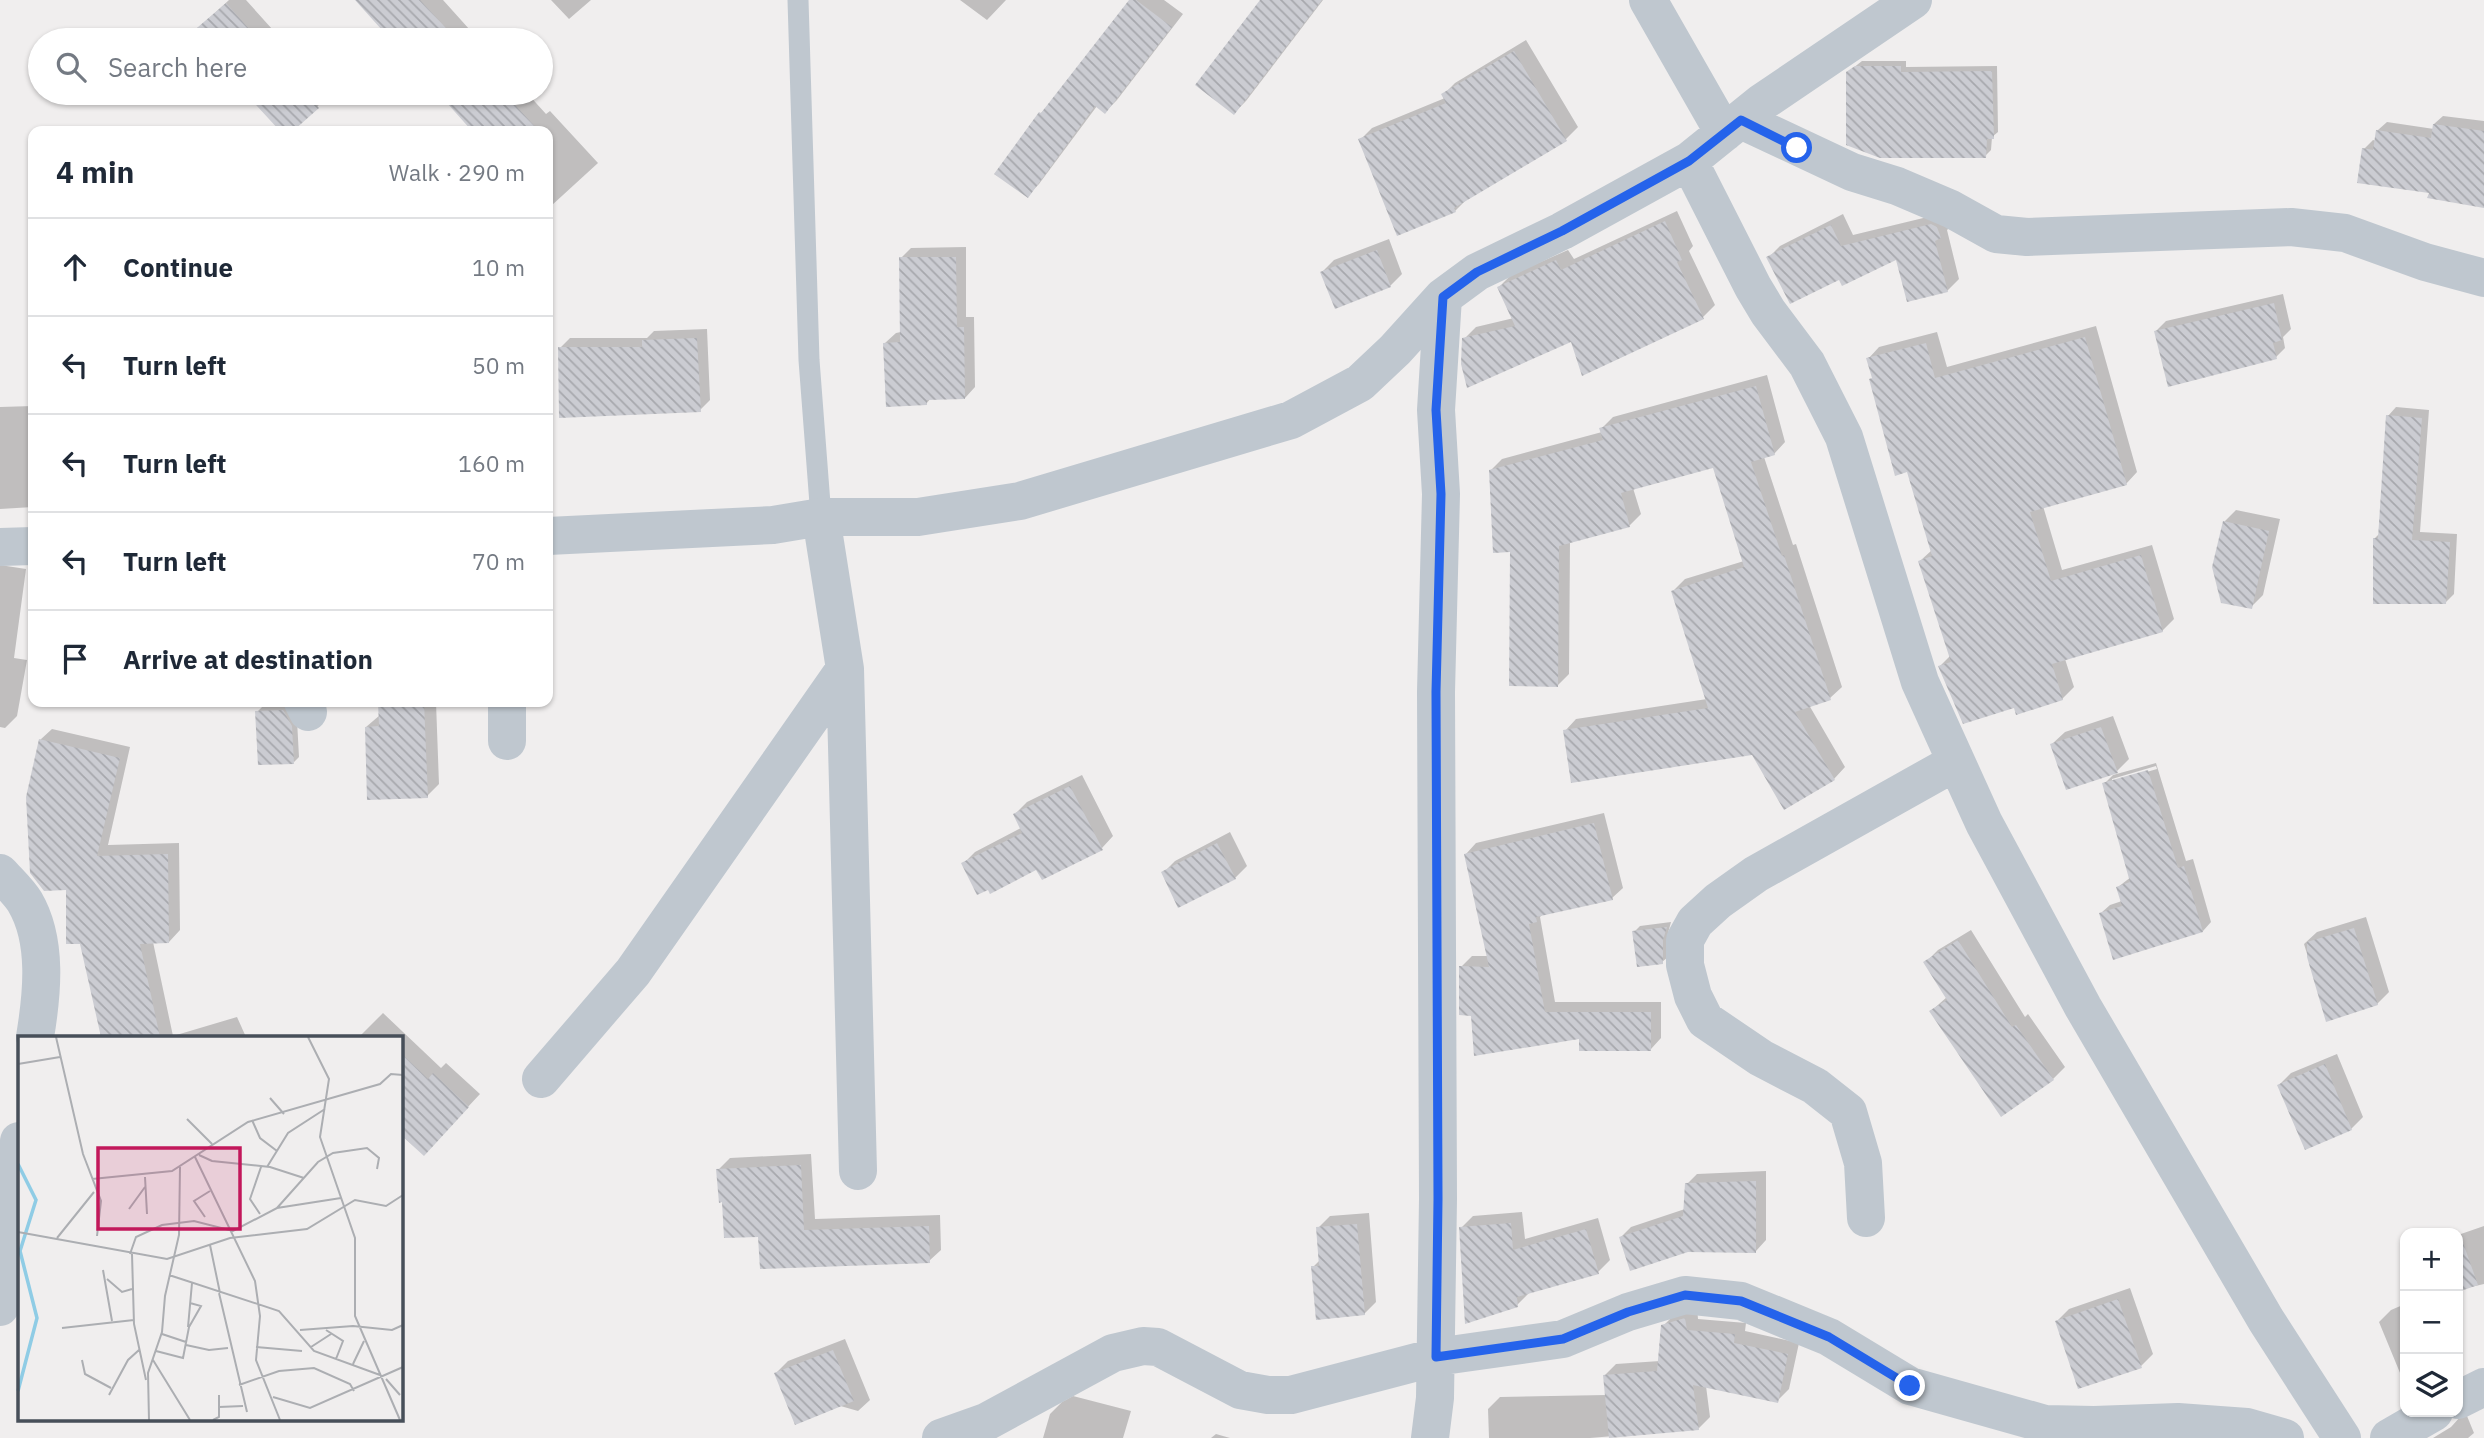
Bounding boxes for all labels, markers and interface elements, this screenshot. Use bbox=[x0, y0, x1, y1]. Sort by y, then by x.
search box bbox=[28, 28, 553, 105]
icon: search bbox=[52, 48, 90, 86]
text: Search here bbox=[108, 50, 247, 84]
route start bbox=[1781, 132, 1812, 163]
text: 4 min bbox=[56, 152, 134, 191]
text: Walk · 290 m bbox=[389, 157, 525, 187]
icon: ahead bbox=[56, 248, 94, 286]
text: Continue bbox=[123, 250, 233, 284]
text: 10 m bbox=[472, 252, 525, 282]
icon: left bbox=[56, 346, 94, 384]
text: Turn left bbox=[123, 348, 226, 382]
text: 50 m bbox=[472, 350, 525, 380]
icon: left bbox=[56, 444, 94, 482]
text: Turn left bbox=[123, 446, 226, 480]
text: 160 m bbox=[458, 448, 525, 478]
icon: left bbox=[56, 542, 94, 580]
text: Turn left bbox=[123, 544, 226, 578]
text: 70 m bbox=[472, 546, 525, 576]
icon: arrive bbox=[56, 640, 94, 678]
text: Arrive at destination bbox=[123, 642, 373, 676]
inset map bbox=[18, 1036, 402, 1420]
map controls bbox=[2400, 1228, 2463, 1417]
button: + bbox=[2400, 1228, 2463, 1291]
button: − bbox=[2400, 1291, 2463, 1354]
button: layers bbox=[2400, 1354, 2463, 1417]
route end bbox=[1894, 1370, 1925, 1401]

